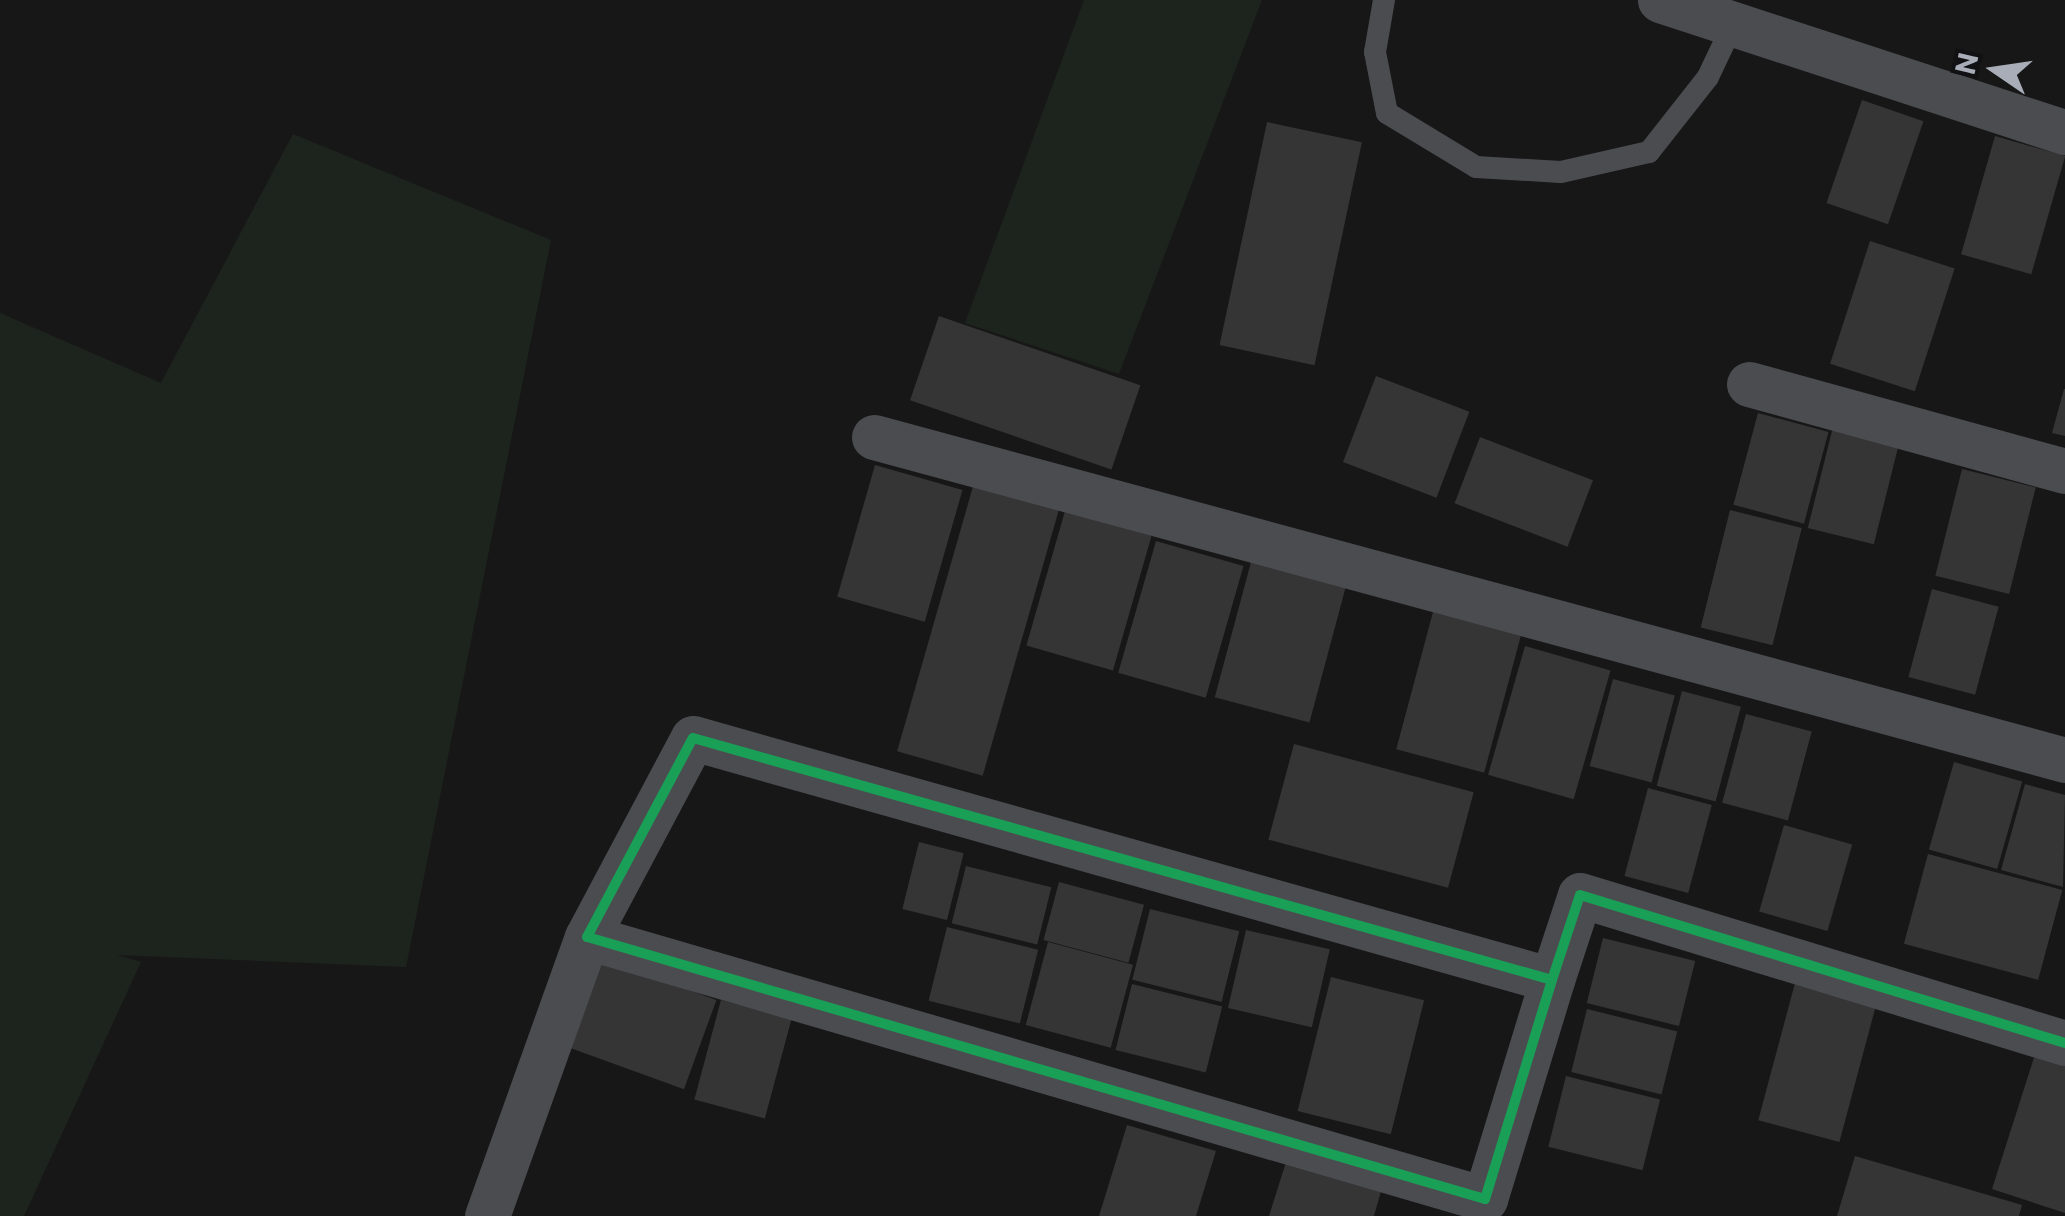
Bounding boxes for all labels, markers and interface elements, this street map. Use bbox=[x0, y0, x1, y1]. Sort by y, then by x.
north arrow bbox=[1945, 20, 2045, 120]
text: N bbox=[1947, 49, 1985, 77]

